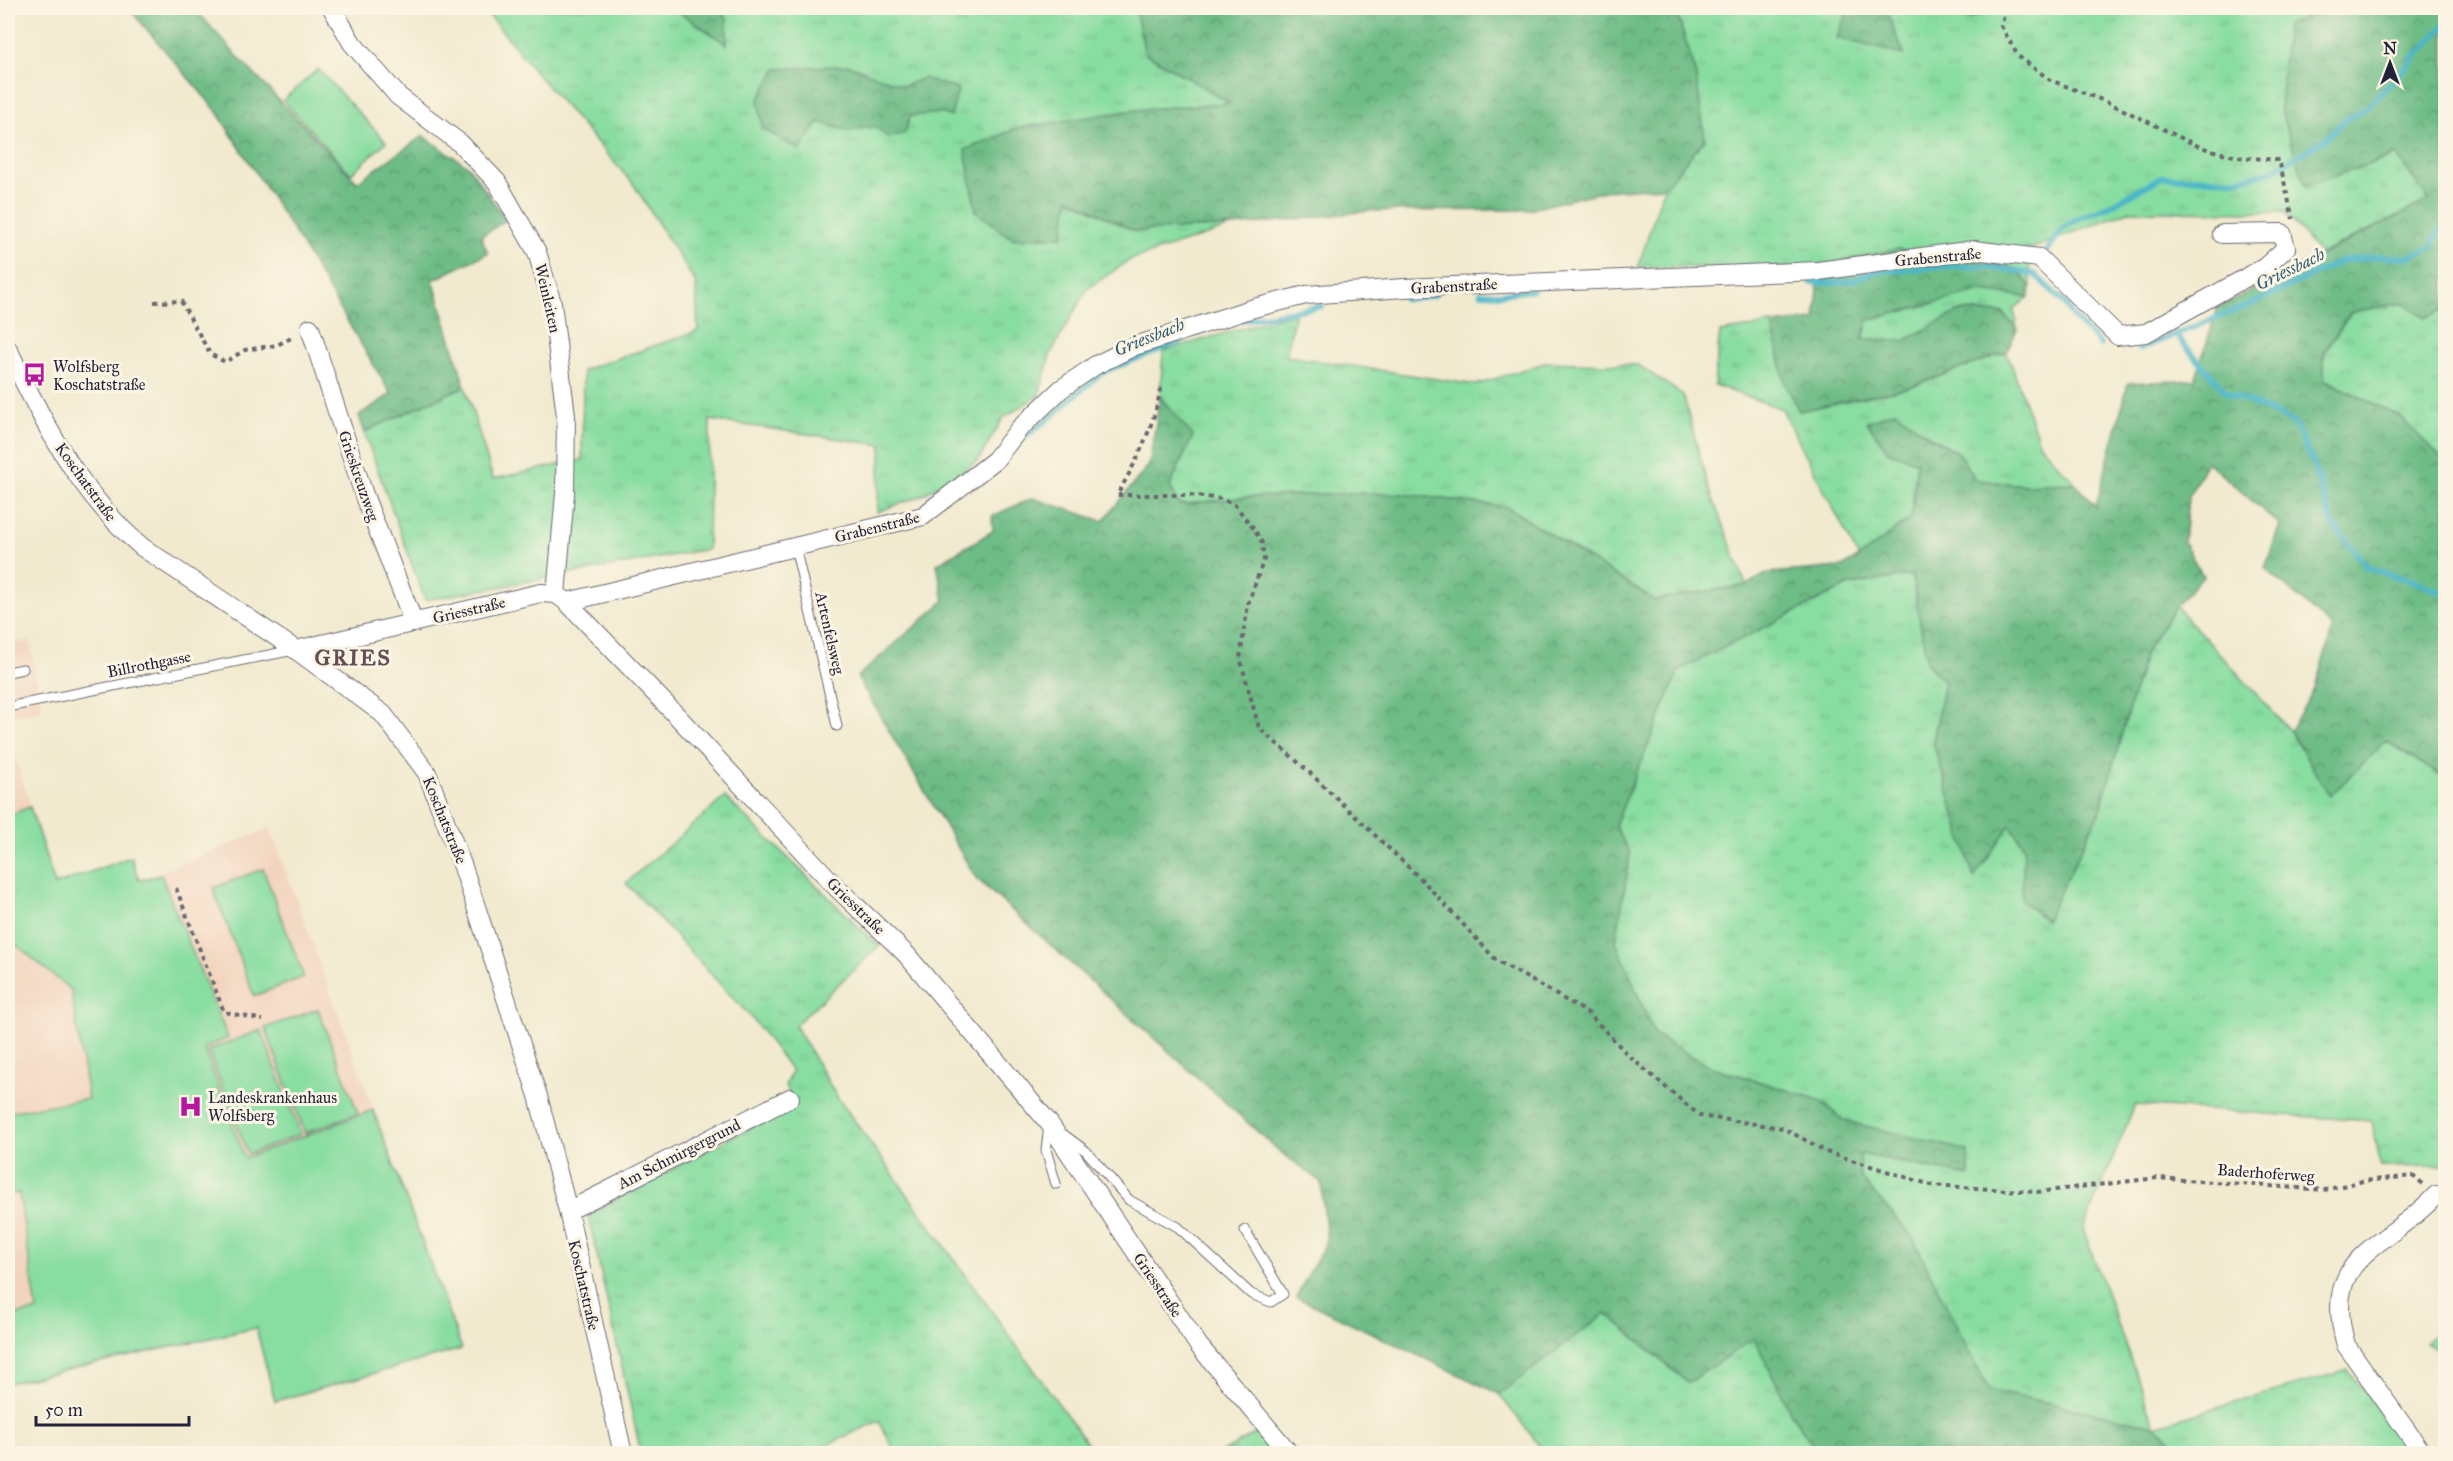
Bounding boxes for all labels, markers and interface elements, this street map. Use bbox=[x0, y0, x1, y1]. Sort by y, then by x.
north arrow bbox=[2360, 33, 2420, 93]
text: N bbox=[2383, 39, 2397, 58]
water label: Griessbach bbox=[2252, 243, 2328, 295]
street label: Grabenstraße bbox=[1894, 244, 1982, 270]
street label: Weinleiten bbox=[531, 262, 565, 335]
street label: Grabenstraße bbox=[1410, 274, 1498, 298]
water label: Griessbach bbox=[1111, 313, 1188, 361]
place label: Wolfsberg Koschatstraße bbox=[53, 357, 146, 394]
bus stop icon: Wolfsberg Koschatstraße bbox=[22, 362, 48, 388]
street label: Grieskreuzweg bbox=[334, 428, 384, 525]
street label: Koschatstraße bbox=[51, 439, 121, 525]
street label: Grabenstraße bbox=[833, 507, 922, 547]
street label: Artenfelsweg bbox=[810, 589, 849, 677]
street label: Griesstraße bbox=[431, 592, 507, 628]
district label: GRIES bbox=[315, 644, 391, 671]
street label: Billrothgasse bbox=[106, 647, 193, 682]
street label: Koschatstraße bbox=[419, 774, 471, 867]
street label: Griesstraße bbox=[823, 874, 889, 939]
place label: Landeskrankenhaus Wolfsberg bbox=[208, 1088, 337, 1126]
hospital icon: Landeskrankenhaus Wolfsberg bbox=[177, 1093, 203, 1119]
street label: Am Schmirgergrund bbox=[614, 1115, 744, 1195]
street label: Baderhoferweg bbox=[2217, 1160, 2316, 1187]
street label: Koschatstraße bbox=[564, 1238, 604, 1332]
street label: Griesstraße bbox=[1130, 1249, 1187, 1321]
scale bar bbox=[36, 1389, 189, 1427]
text: 50 m bbox=[45, 1399, 83, 1421]

